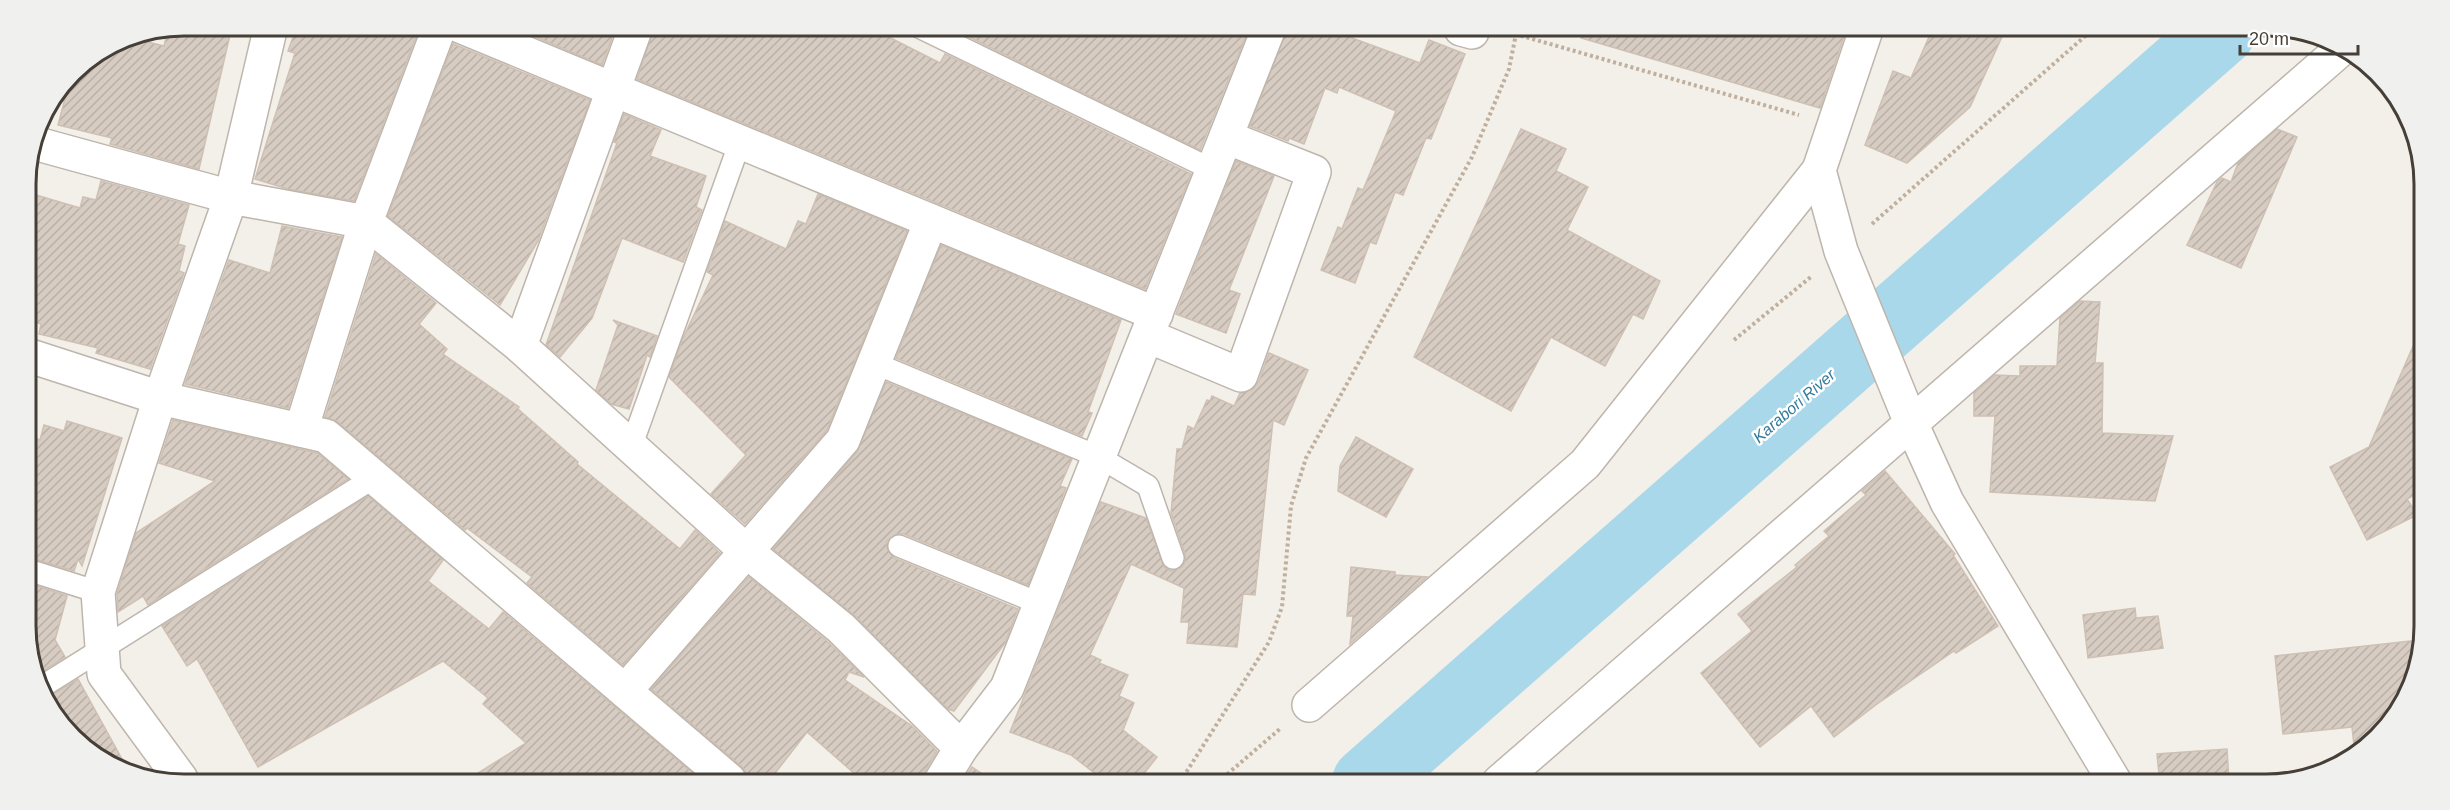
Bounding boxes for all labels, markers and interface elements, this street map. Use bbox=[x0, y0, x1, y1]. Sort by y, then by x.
scale bar bbox=[2240, 18, 2358, 56]
text: 20 m bbox=[2249, 29, 2289, 49]
water label: Karabori River bbox=[1750, 366, 1839, 446]

